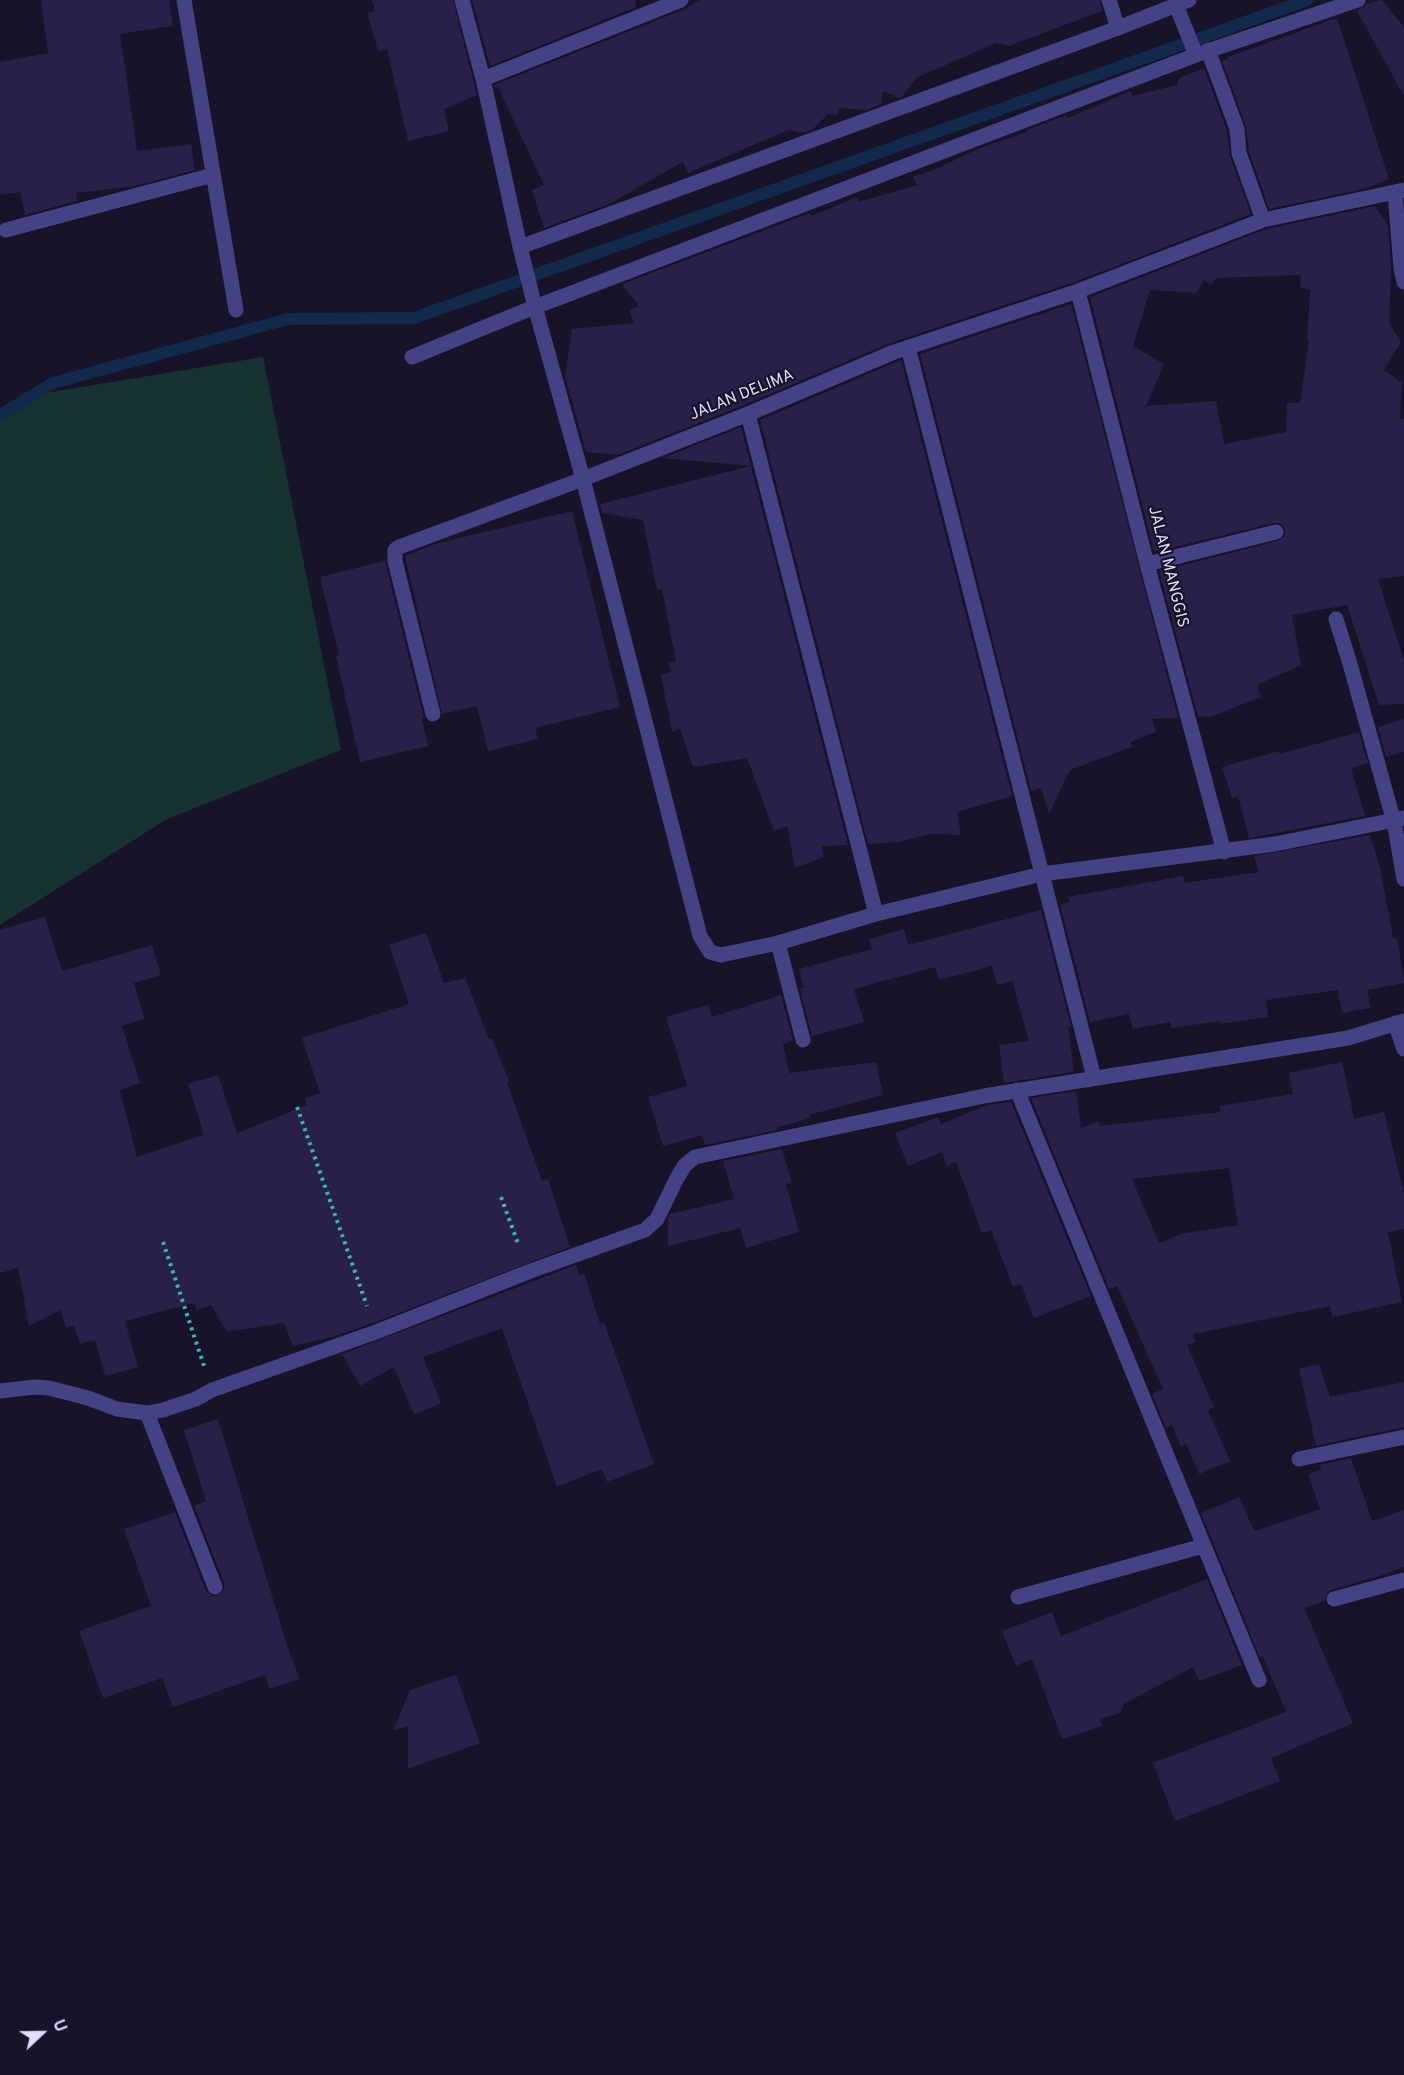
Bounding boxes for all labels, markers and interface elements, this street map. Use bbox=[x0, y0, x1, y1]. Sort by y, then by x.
street label: JALAN DELIMA bbox=[687, 366, 797, 426]
street label: JALAN MANGGIS bbox=[1143, 504, 1191, 630]
north arrow bbox=[12, 2003, 72, 2063]
text: U bbox=[47, 2017, 70, 2035]

